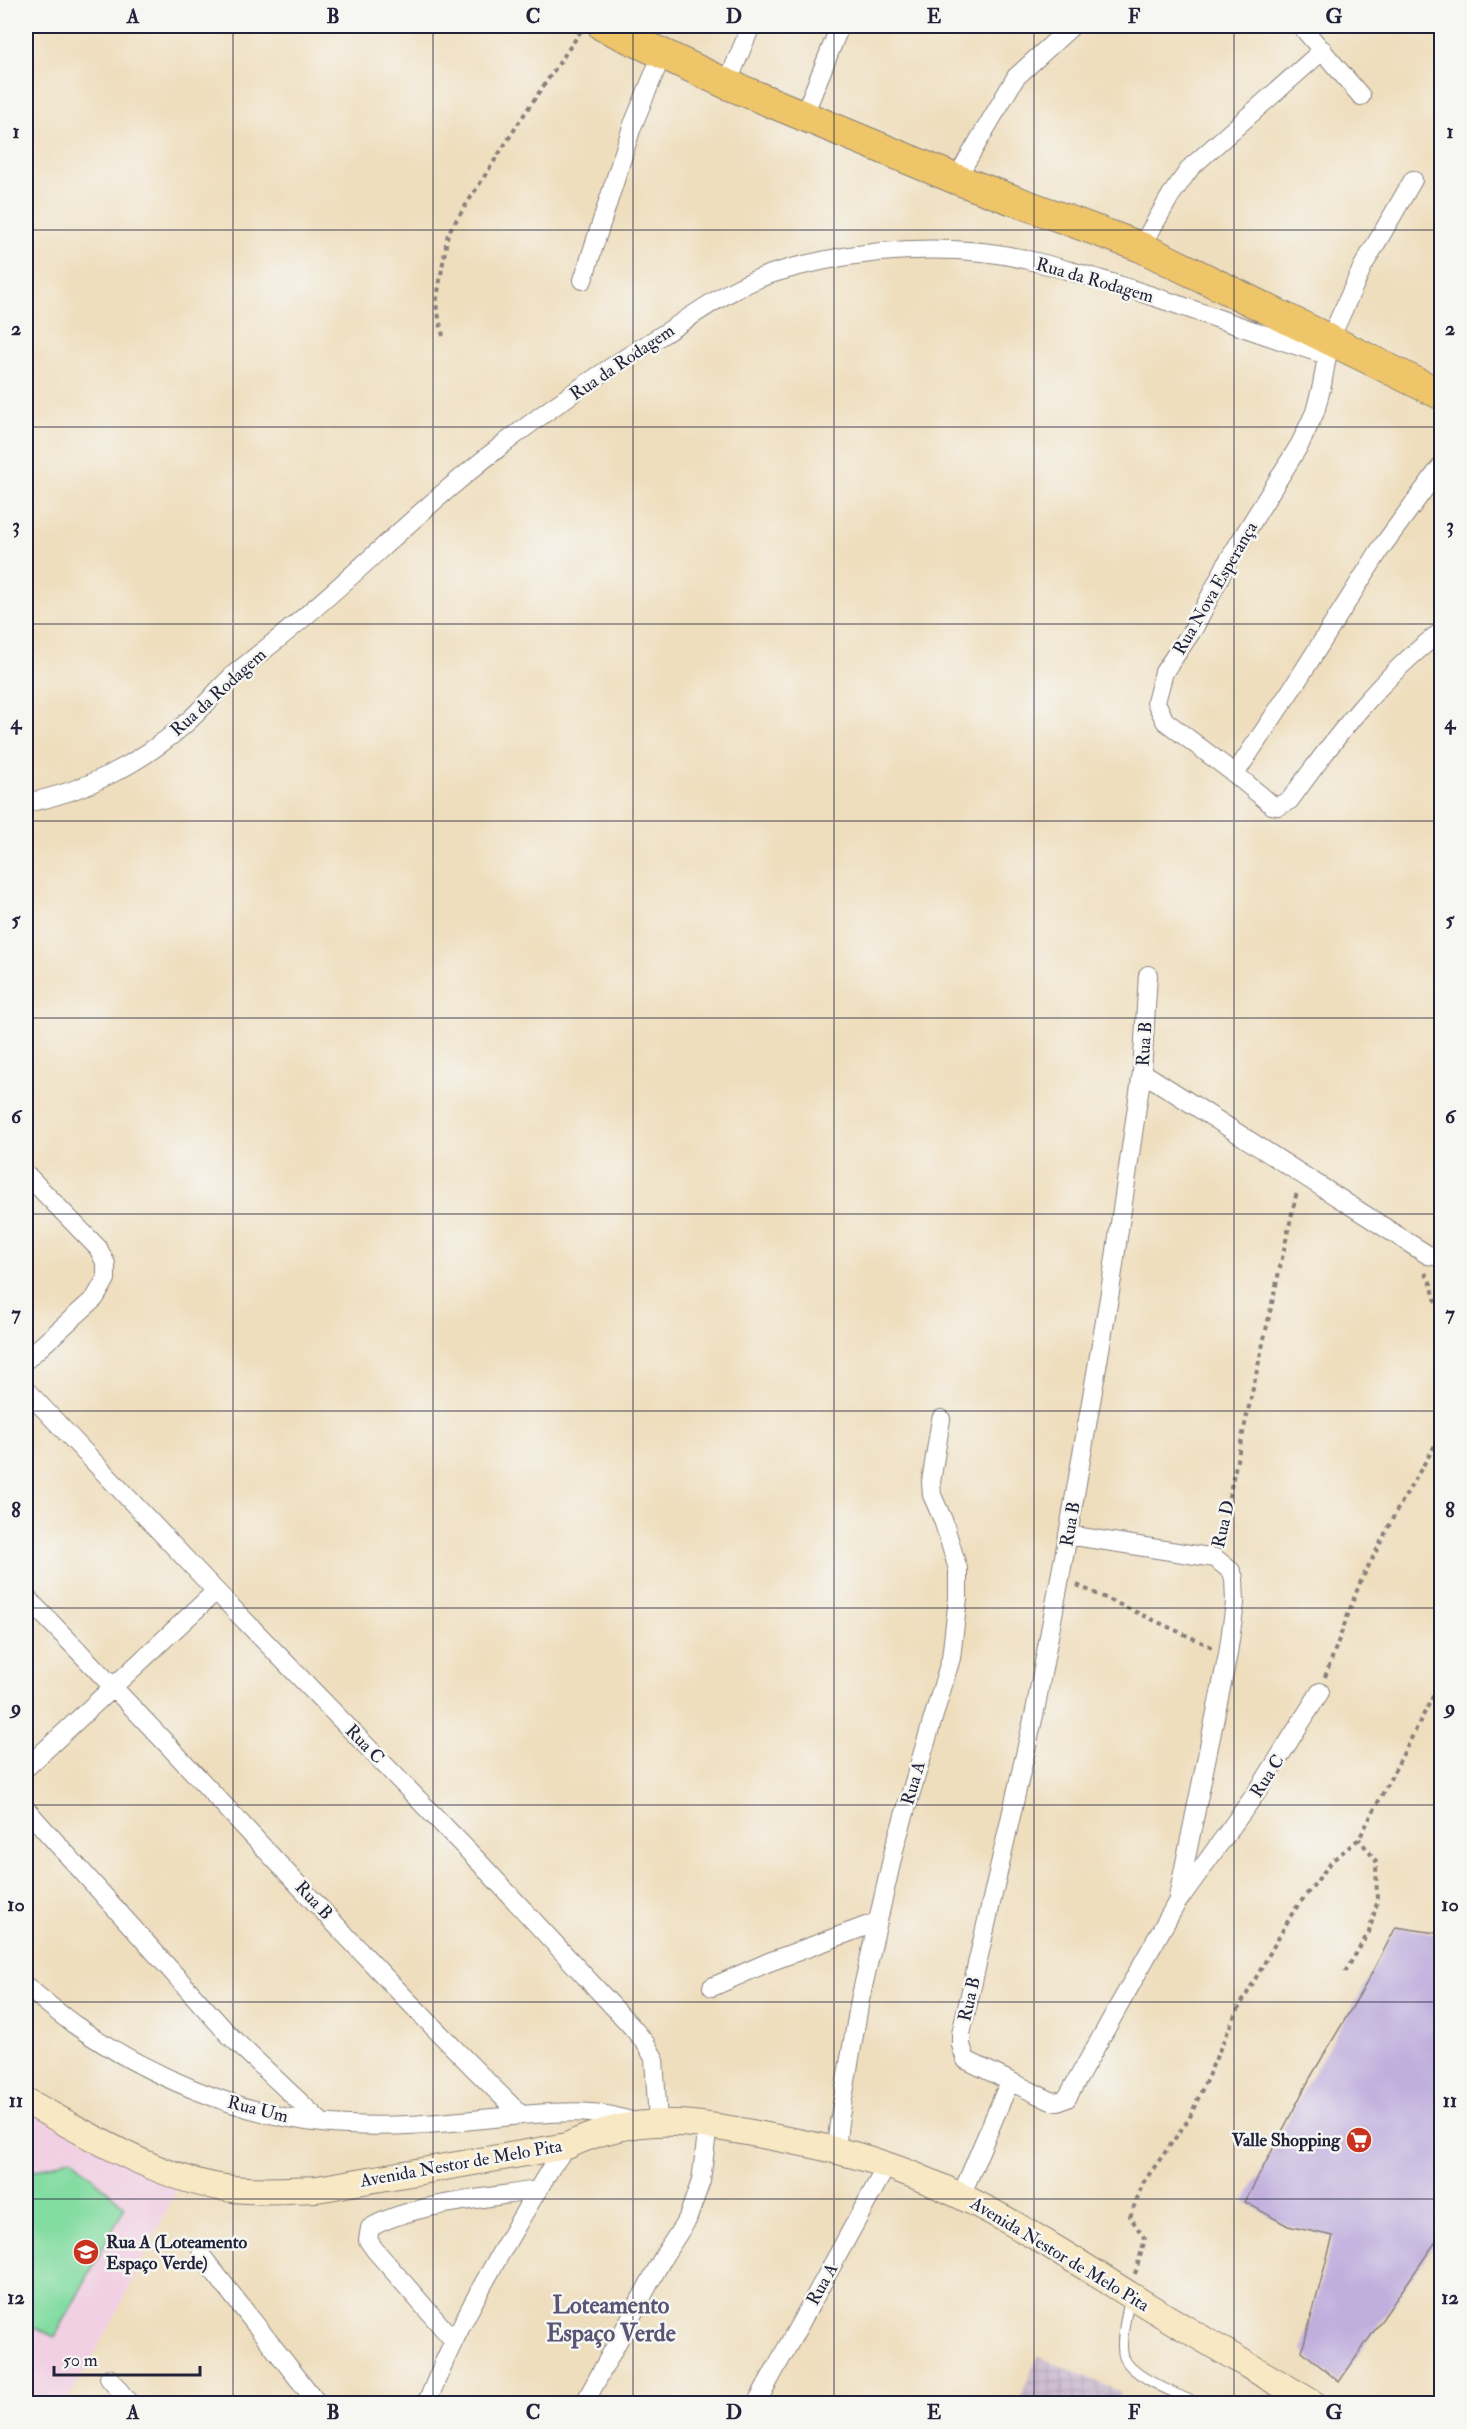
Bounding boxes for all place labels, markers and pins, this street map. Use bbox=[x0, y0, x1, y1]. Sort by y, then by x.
supermarket icon: Valle Shopping bbox=[1344, 2125, 1374, 2155]
place label: Valle Shopping bbox=[1231, 2129, 1341, 2152]
place label: Rua A (Loteamento Espaço Verde) bbox=[106, 2231, 247, 2275]
school or university icon: Rua A (Loteamento Espaço Verde) bbox=[71, 2237, 101, 2267]

